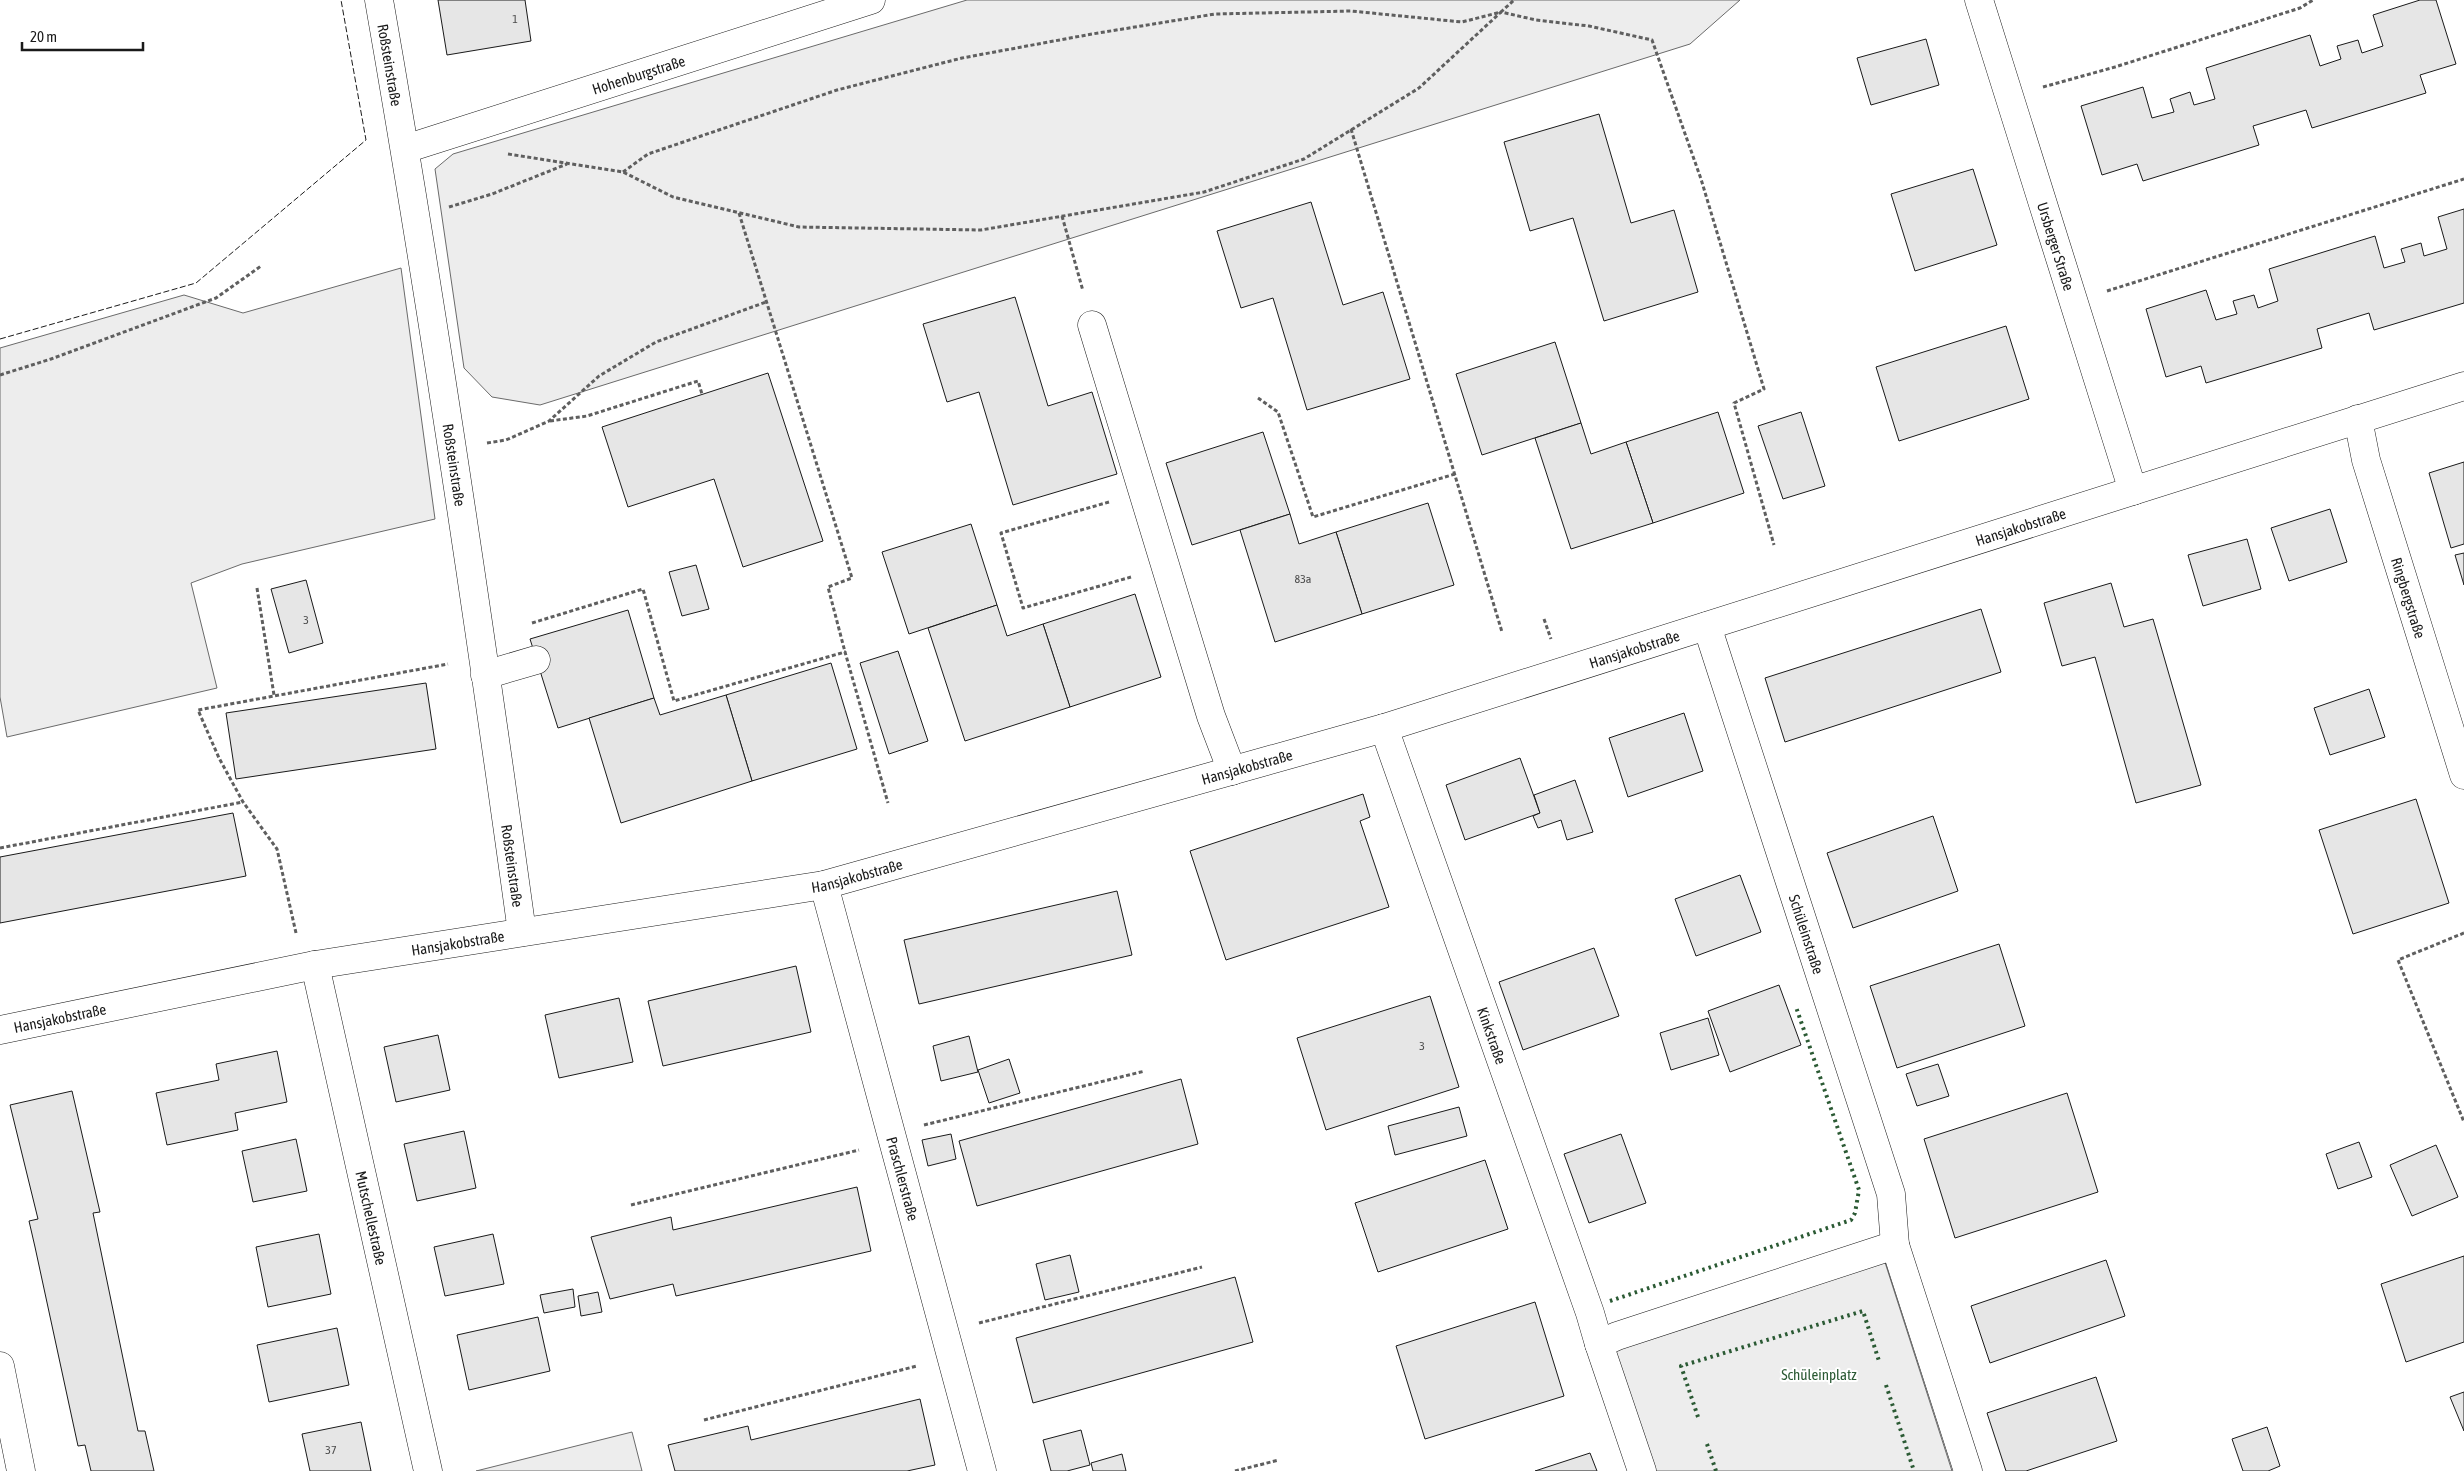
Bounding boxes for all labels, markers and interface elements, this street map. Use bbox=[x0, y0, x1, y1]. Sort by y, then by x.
house number: 1 bbox=[512, 12, 518, 26]
scale bar bbox=[22, 20, 144, 52]
street label: Roßsteinstraße bbox=[375, 23, 406, 108]
text: 20 m bbox=[30, 28, 57, 45]
street label: Hohenburgstraße bbox=[590, 52, 687, 97]
street label: Ursberger Straße bbox=[2034, 200, 2078, 293]
street label: Roßsteinstraße bbox=[440, 422, 469, 507]
street label: Hansjakobstraße bbox=[1973, 504, 2068, 549]
street label: Ringbergstraße bbox=[2388, 555, 2429, 640]
house number: 83a bbox=[1295, 572, 1311, 586]
house number: 3 bbox=[303, 613, 309, 627]
street label: Hansjakobstraße bbox=[1587, 626, 1682, 671]
street label: Hansjakobstraße bbox=[1199, 746, 1294, 787]
street label: Roßsteinstraße bbox=[499, 823, 527, 908]
street label: Hansjakobstraße bbox=[810, 855, 905, 895]
street label: Schüleinstraße bbox=[1786, 892, 1828, 976]
street label: Hansjakobstraße bbox=[410, 927, 505, 958]
street label: Hansjakobstraße bbox=[12, 1000, 108, 1035]
street label: Kinkstraße bbox=[1474, 1005, 1510, 1066]
house number: 3 bbox=[1419, 1039, 1425, 1053]
street label: Praschlerstraße bbox=[884, 1135, 923, 1223]
street label: Mutschellestraße bbox=[353, 1169, 390, 1267]
park label: Schüleinplatz bbox=[1781, 1366, 1857, 1383]
house number: 37 bbox=[325, 1443, 337, 1457]

